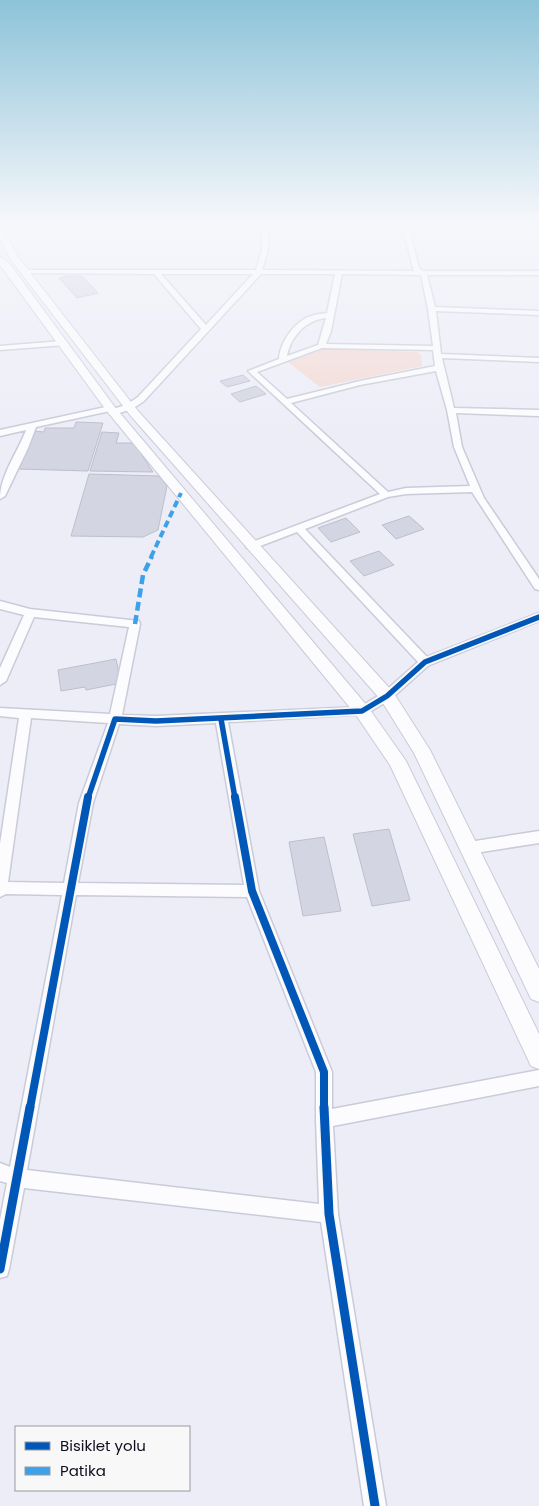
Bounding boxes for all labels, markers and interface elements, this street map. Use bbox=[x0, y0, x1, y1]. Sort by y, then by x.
legend bbox=[15, 1426, 190, 1491]
text: Bisiklet yolu bbox=[60, 1435, 146, 1456]
text: Patika bbox=[60, 1460, 106, 1481]

